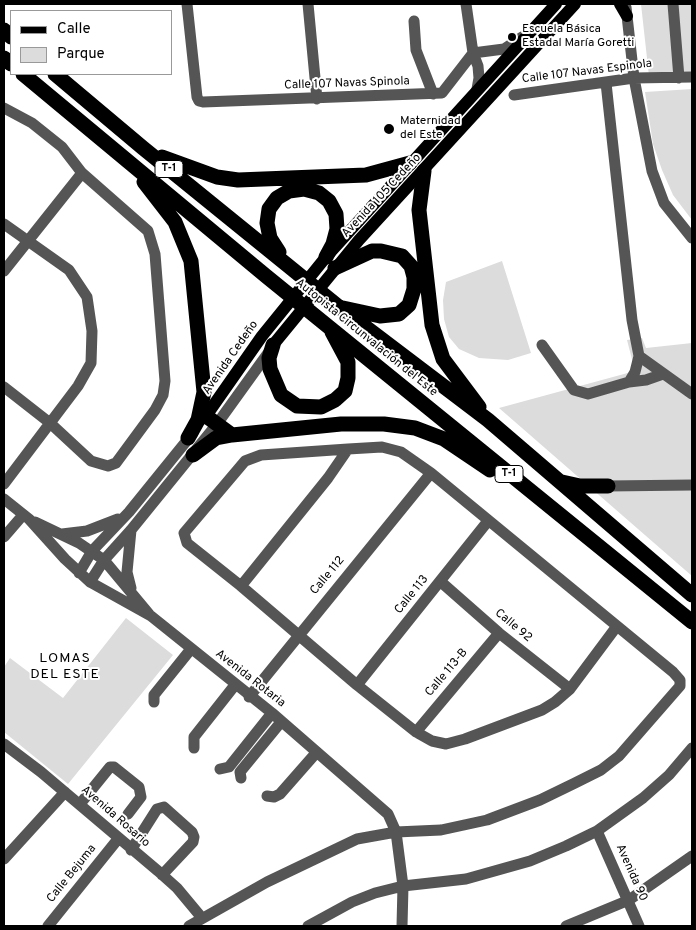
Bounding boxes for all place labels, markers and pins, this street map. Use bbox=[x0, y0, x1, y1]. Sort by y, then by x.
place label: Escuela Básica Estadal María Goretti bbox=[522, 23, 634, 51]
marker: Escuela Básica Estadal María Goretti bbox=[506, 31, 518, 43]
place label: Maternidad del Este bbox=[400, 115, 461, 143]
marker: Maternidad del Este bbox=[382, 122, 396, 136]

